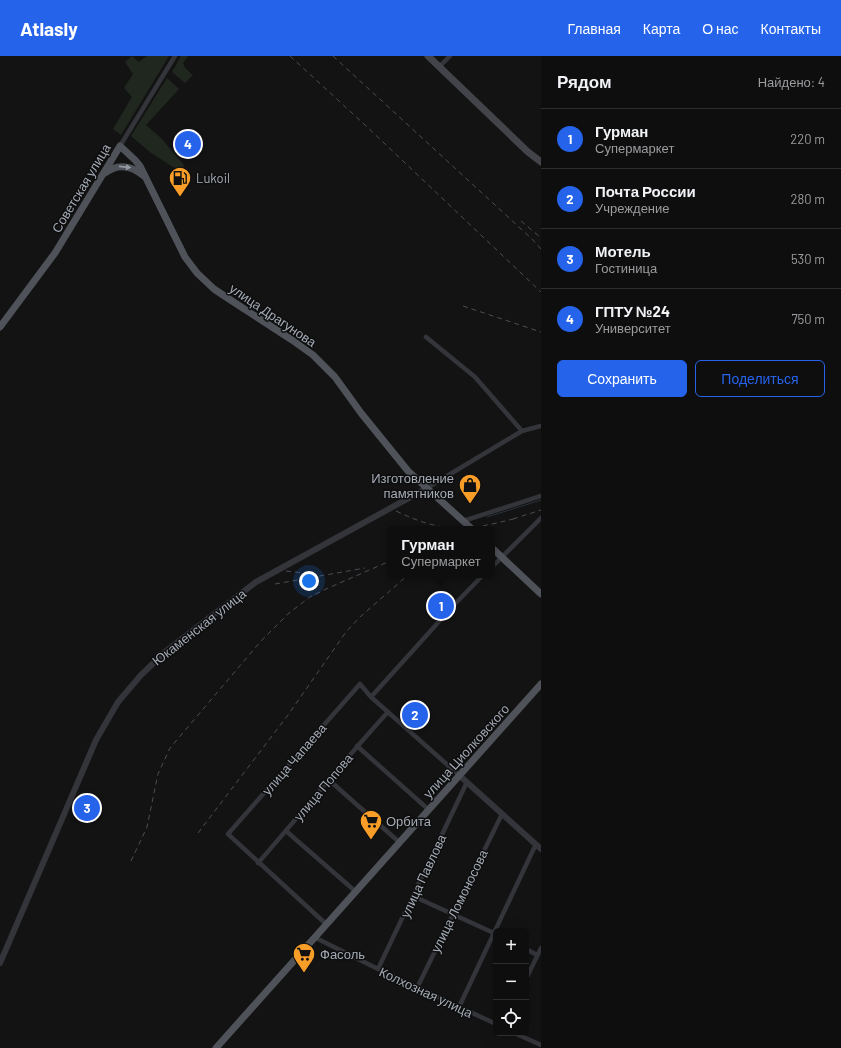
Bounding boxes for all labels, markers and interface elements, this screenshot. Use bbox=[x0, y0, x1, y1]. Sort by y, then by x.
text: Atlasly bbox=[20, 17, 78, 40]
text: Главная bbox=[568, 20, 621, 37]
text: Карта bbox=[643, 20, 680, 37]
text: О нас bbox=[702, 20, 739, 37]
text: Контакты bbox=[761, 20, 821, 37]
text: Рядом bbox=[557, 71, 612, 91]
text: Найдено: 4 bbox=[758, 74, 825, 90]
text: Гурман bbox=[595, 122, 648, 140]
pin: 4 bbox=[175, 129, 201, 159]
text: 1 bbox=[568, 131, 572, 147]
text: 220 m bbox=[790, 131, 825, 147]
street label: Советская улица bbox=[48, 140, 114, 235]
text: Супермаркет bbox=[595, 140, 674, 156]
one-way arrow bbox=[119, 164, 131, 171]
fuel station icon: Lukoil bbox=[167, 165, 193, 198]
place label: Lukoil bbox=[196, 170, 230, 186]
text: Почта России bbox=[595, 182, 696, 200]
text: 2 bbox=[566, 191, 574, 207]
text: 280 m bbox=[791, 191, 825, 207]
text: Учреждение bbox=[595, 200, 670, 216]
text: Мотель bbox=[595, 242, 651, 260]
text: 3 bbox=[566, 251, 574, 267]
text: 530 m bbox=[791, 251, 825, 267]
text: Гостиница bbox=[595, 260, 657, 276]
street label: улица Драгунова bbox=[227, 280, 320, 350]
text: ГПТУ №24 bbox=[595, 302, 670, 320]
text: 4 bbox=[566, 311, 574, 327]
text: 750 m bbox=[791, 311, 825, 327]
text: Университет bbox=[595, 320, 671, 336]
button: Сохранить bbox=[557, 360, 687, 397]
button: Поделиться bbox=[695, 360, 825, 397]
place label: Изготовление памятников bbox=[371, 470, 454, 501]
shop icon: Изготовление памятников bbox=[457, 472, 483, 505]
popup bbox=[387, 526, 495, 578]
text: Гурман bbox=[401, 535, 455, 553]
text: Супермаркет bbox=[401, 553, 481, 569]
your location bbox=[299, 571, 319, 591]
street label: Юкаменская улица bbox=[149, 585, 250, 669]
pin: 1 bbox=[428, 591, 454, 621]
pin: 2 bbox=[402, 700, 428, 730]
street label: улица Циолковского bbox=[420, 701, 512, 801]
street label: улица Чапаева bbox=[259, 719, 330, 798]
street label: улица Попова bbox=[290, 749, 356, 824]
pin: 3 bbox=[74, 793, 100, 823]
supermarket icon: Орбита bbox=[358, 808, 384, 841]
place label: Орбита bbox=[386, 813, 432, 829]
street label: улица Павлова bbox=[397, 831, 450, 920]
street label: улица Ломоносова bbox=[427, 846, 491, 955]
map controls bbox=[493, 928, 529, 1036]
button: + bbox=[493, 928, 529, 964]
supermarket icon: Фасоль bbox=[291, 941, 317, 974]
place label: Фасоль bbox=[320, 946, 365, 962]
street label: Колхозная улица bbox=[377, 963, 476, 1021]
button: − bbox=[493, 964, 529, 1000]
button: locate bbox=[493, 1000, 529, 1036]

